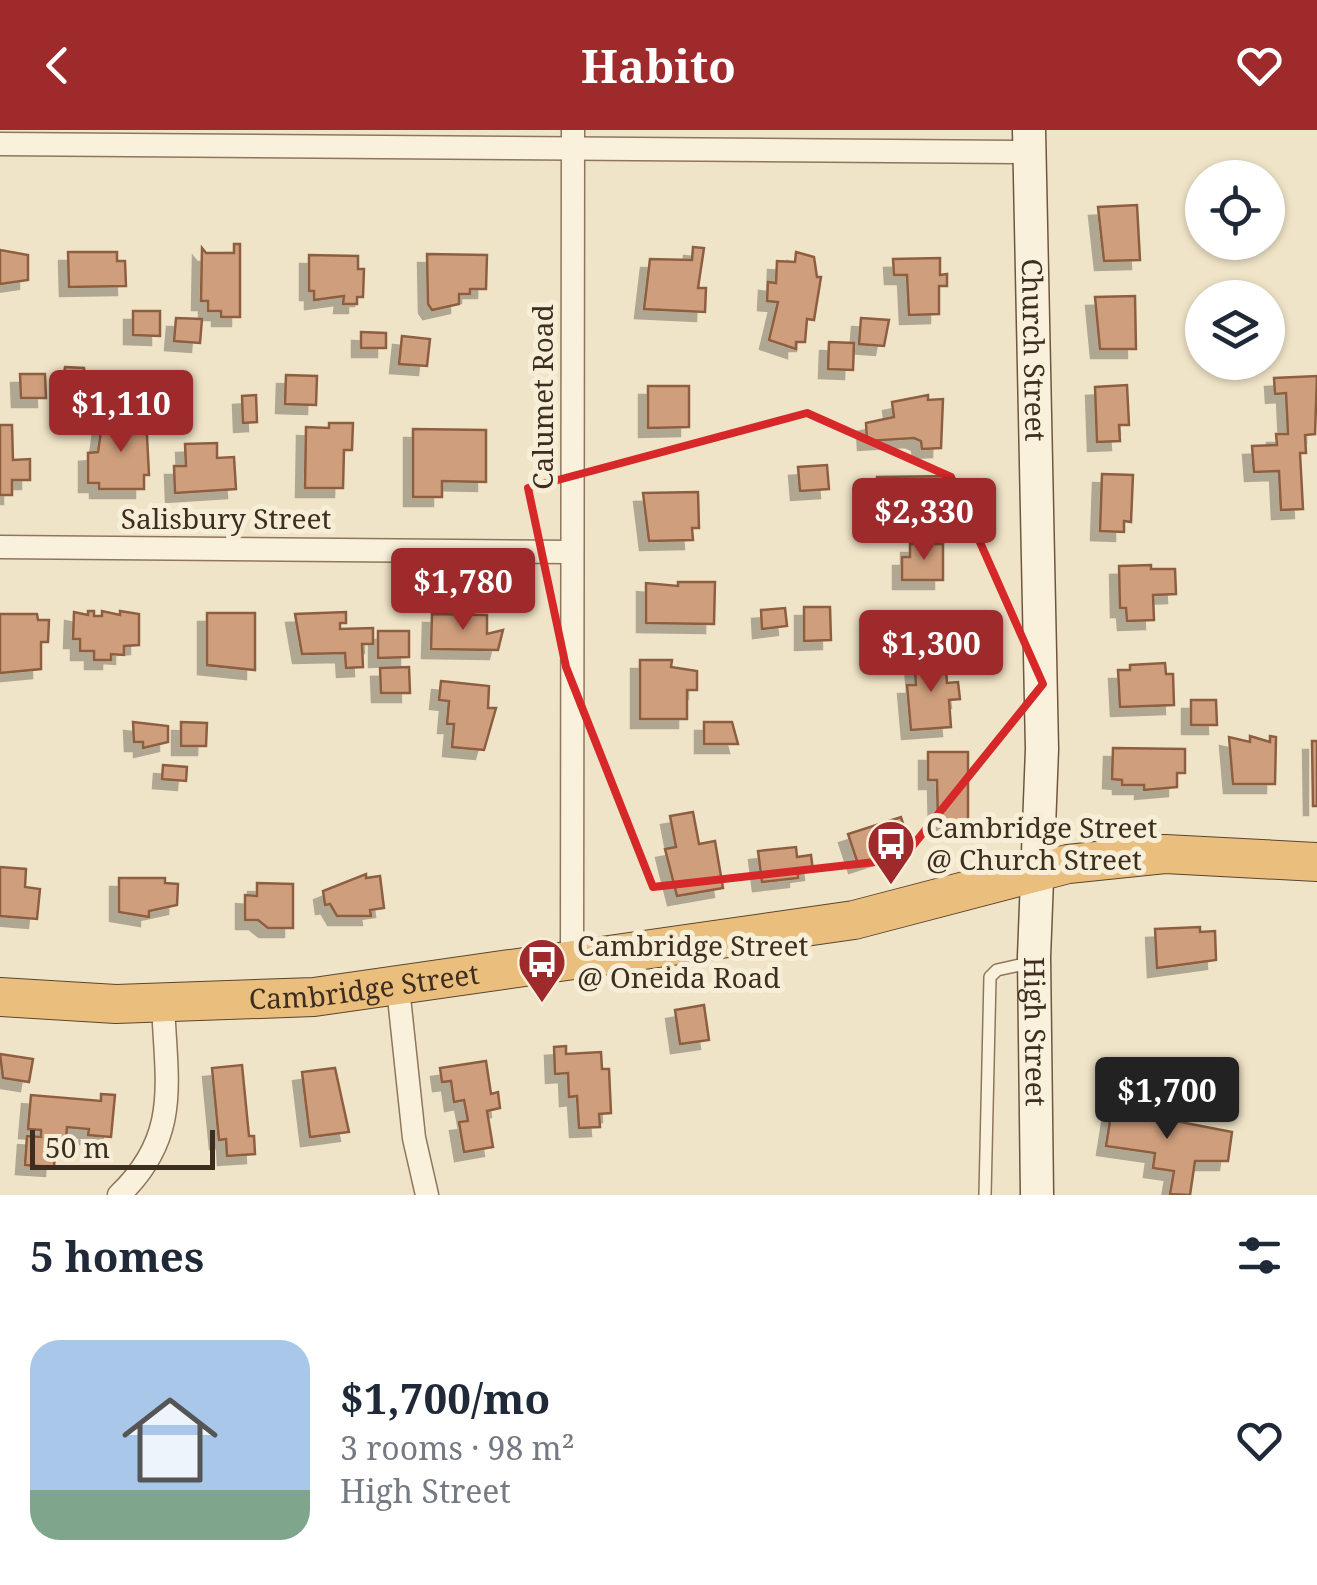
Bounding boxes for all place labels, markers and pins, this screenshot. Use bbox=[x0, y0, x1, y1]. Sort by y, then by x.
pin: $1,110 bbox=[40, 370, 202, 455]
pin: $2,330 bbox=[843, 478, 1005, 563]
pin: $1,780 bbox=[382, 548, 544, 633]
pin: $1,300 bbox=[850, 610, 1012, 695]
place label: Cambridge Street @ Church Street bbox=[926, 808, 1158, 878]
bus stop icon: Cambridge Street @ Church Street bbox=[865, 818, 917, 886]
place label: Cambridge Street @ Oneida Road bbox=[577, 926, 809, 996]
bus stop icon: Cambridge Street @ Oneida Road bbox=[516, 936, 568, 1004]
pin: $1,700 bbox=[1086, 1057, 1248, 1142]

